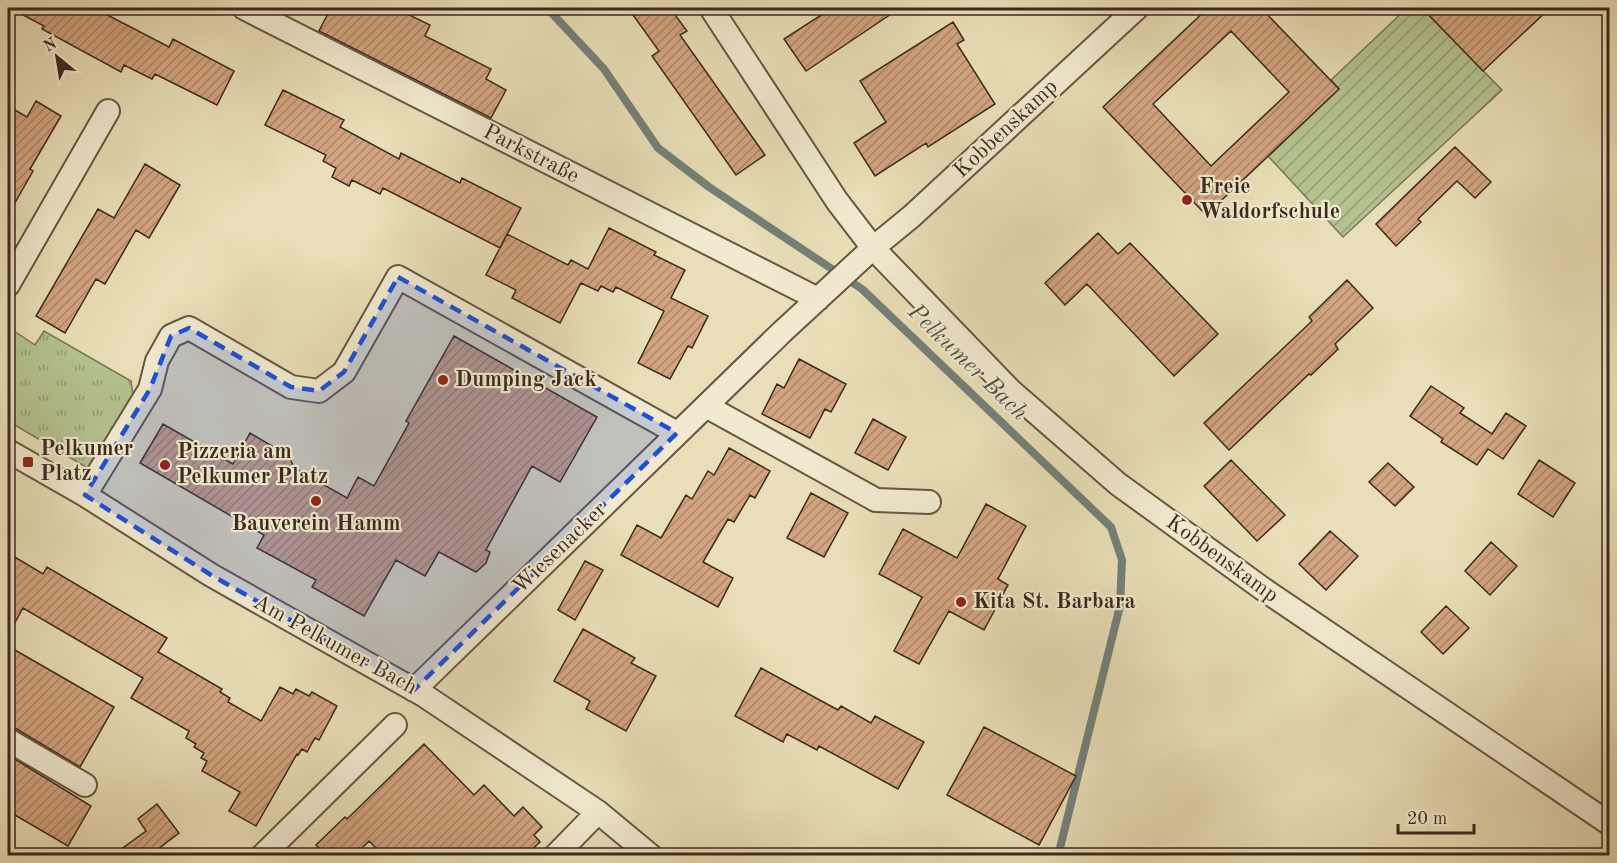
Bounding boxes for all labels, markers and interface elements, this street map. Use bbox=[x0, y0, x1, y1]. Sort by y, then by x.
north arrow bbox=[27, 27, 87, 87]
text: N bbox=[41, 35, 60, 56]
street label: Kobbenskamp bbox=[950, 76, 1062, 182]
street label: Parkstraße bbox=[480, 121, 582, 187]
place label: Freie Waldorfschule bbox=[1199, 176, 1340, 223]
marker: Freie Waldorfschule bbox=[1180, 193, 1194, 207]
water label: Pelkumer Bach bbox=[902, 299, 1031, 426]
place label: Dumping Jack bbox=[455, 369, 597, 391]
marker: Dumping Jack bbox=[436, 373, 450, 387]
place label: Pelkumer Platz bbox=[40, 438, 133, 485]
place label: Pizzeria am Pelkumer Platz bbox=[177, 441, 328, 488]
marker: Pelkumer Platz bbox=[21, 455, 35, 469]
marker: Pizzeria am Pelkumer Platz bbox=[158, 458, 172, 472]
marker: Bauverein Hamm bbox=[309, 494, 323, 508]
street label: Wiesenacker bbox=[509, 498, 611, 598]
street label: Kobbenskamp bbox=[1162, 511, 1282, 607]
place label: Bauverein Hamm bbox=[231, 513, 401, 535]
street label: Am Pelkumer Bach bbox=[249, 591, 421, 699]
place label: Kita St. Barbara bbox=[973, 591, 1136, 613]
marker: Kita St. Barbara bbox=[954, 595, 968, 609]
scale bar bbox=[1398, 797, 1474, 835]
text: 20 m bbox=[1407, 810, 1447, 828]

